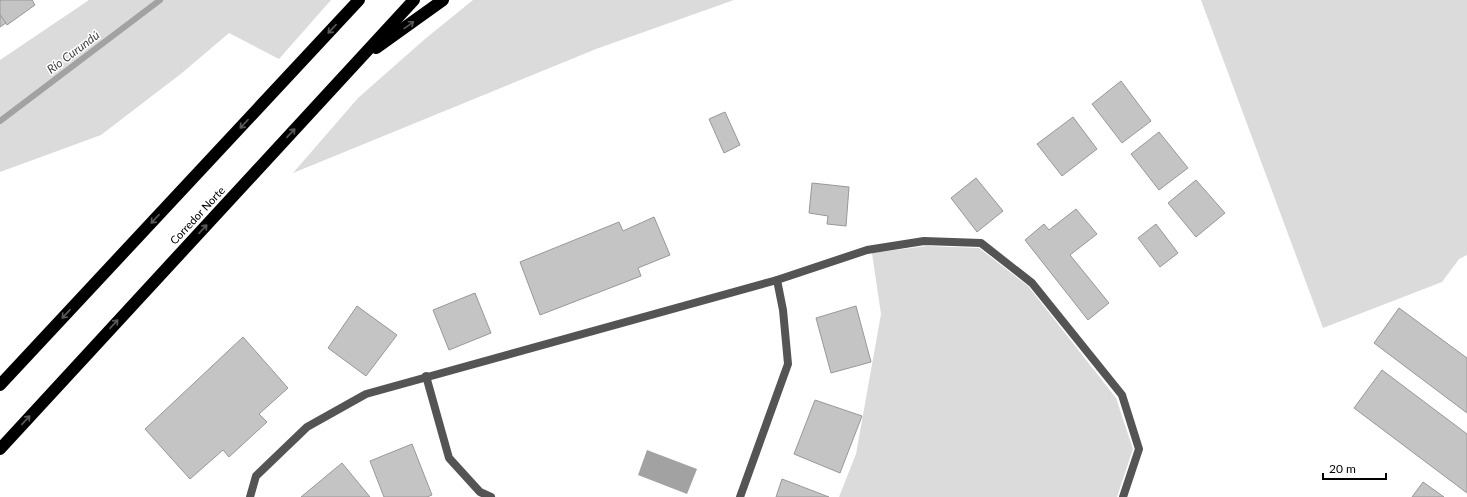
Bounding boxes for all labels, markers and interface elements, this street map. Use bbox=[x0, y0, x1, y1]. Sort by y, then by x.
one-way arrow bbox=[403, 21, 414, 29]
one-way arrow bbox=[328, 23, 337, 33]
water label: Río Curundú bbox=[44, 27, 102, 77]
one-way arrow bbox=[239, 119, 248, 129]
one-way arrow bbox=[286, 128, 295, 138]
street label: Corredor Norte bbox=[167, 183, 227, 247]
one-way arrow bbox=[150, 214, 160, 224]
one-way arrow bbox=[198, 224, 207, 234]
one-way arrow bbox=[62, 309, 71, 319]
one-way arrow bbox=[110, 319, 119, 330]
one-way arrow bbox=[22, 415, 31, 425]
scale bar bbox=[1323, 455, 1386, 481]
text: 20 m bbox=[1329, 461, 1356, 476]

